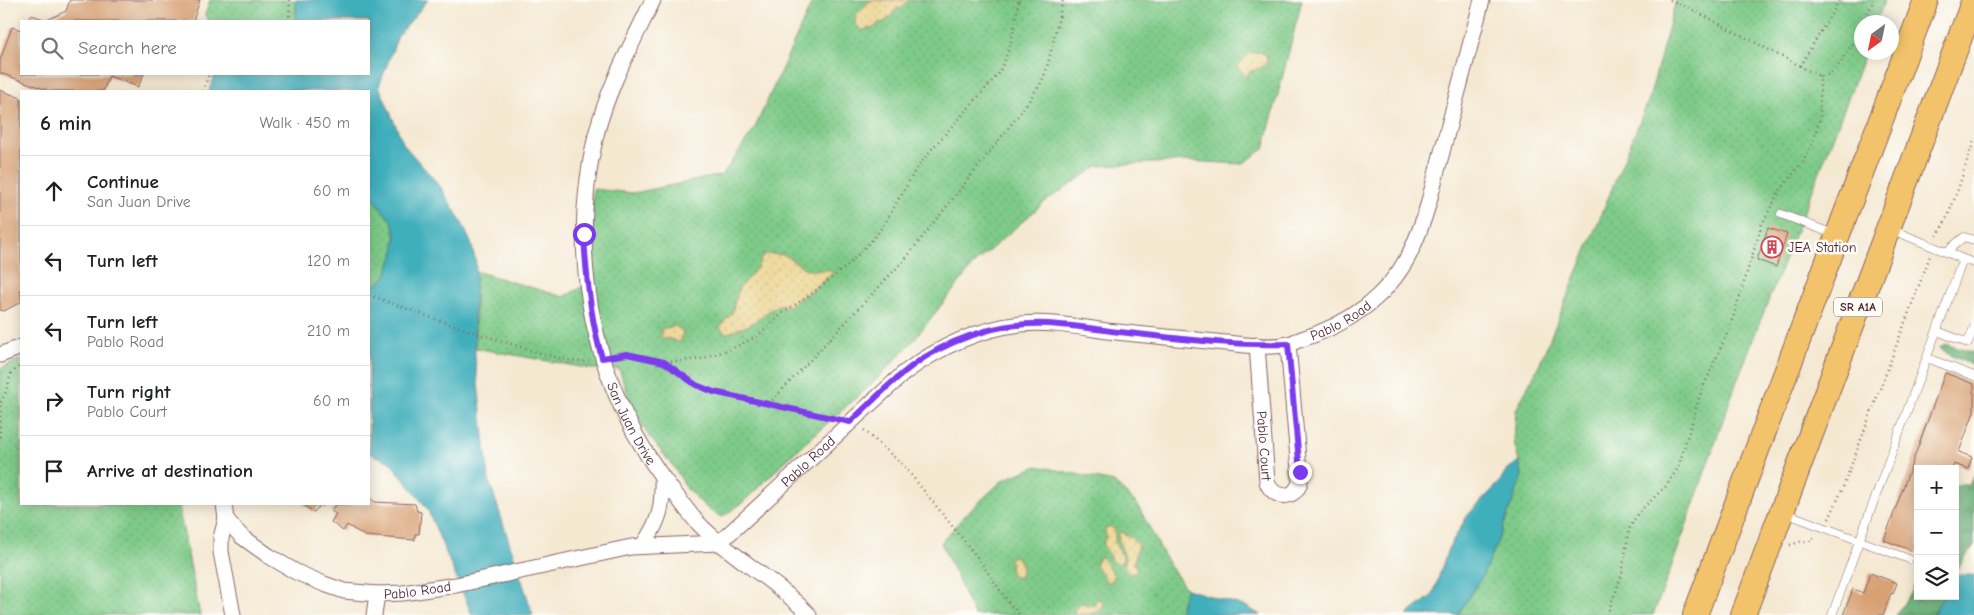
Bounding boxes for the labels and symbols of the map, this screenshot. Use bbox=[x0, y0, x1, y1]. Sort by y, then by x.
north arrow bbox=[1854, 15, 1899, 60]
route start bbox=[573, 223, 596, 246]
building icon: JEA Station bbox=[1760, 235, 1784, 259]
place label: JEA Station bbox=[1788, 239, 1857, 256]
street label: Pablo Road bbox=[1308, 297, 1375, 344]
road number: SR A1A bbox=[1834, 298, 1882, 316]
street label: San Juan Drive bbox=[603, 380, 660, 468]
street label: Pablo Court bbox=[1253, 410, 1275, 482]
street label: Pablo Road bbox=[777, 432, 839, 490]
route end bbox=[1289, 461, 1312, 484]
street label: Pablo Road bbox=[384, 577, 452, 602]

